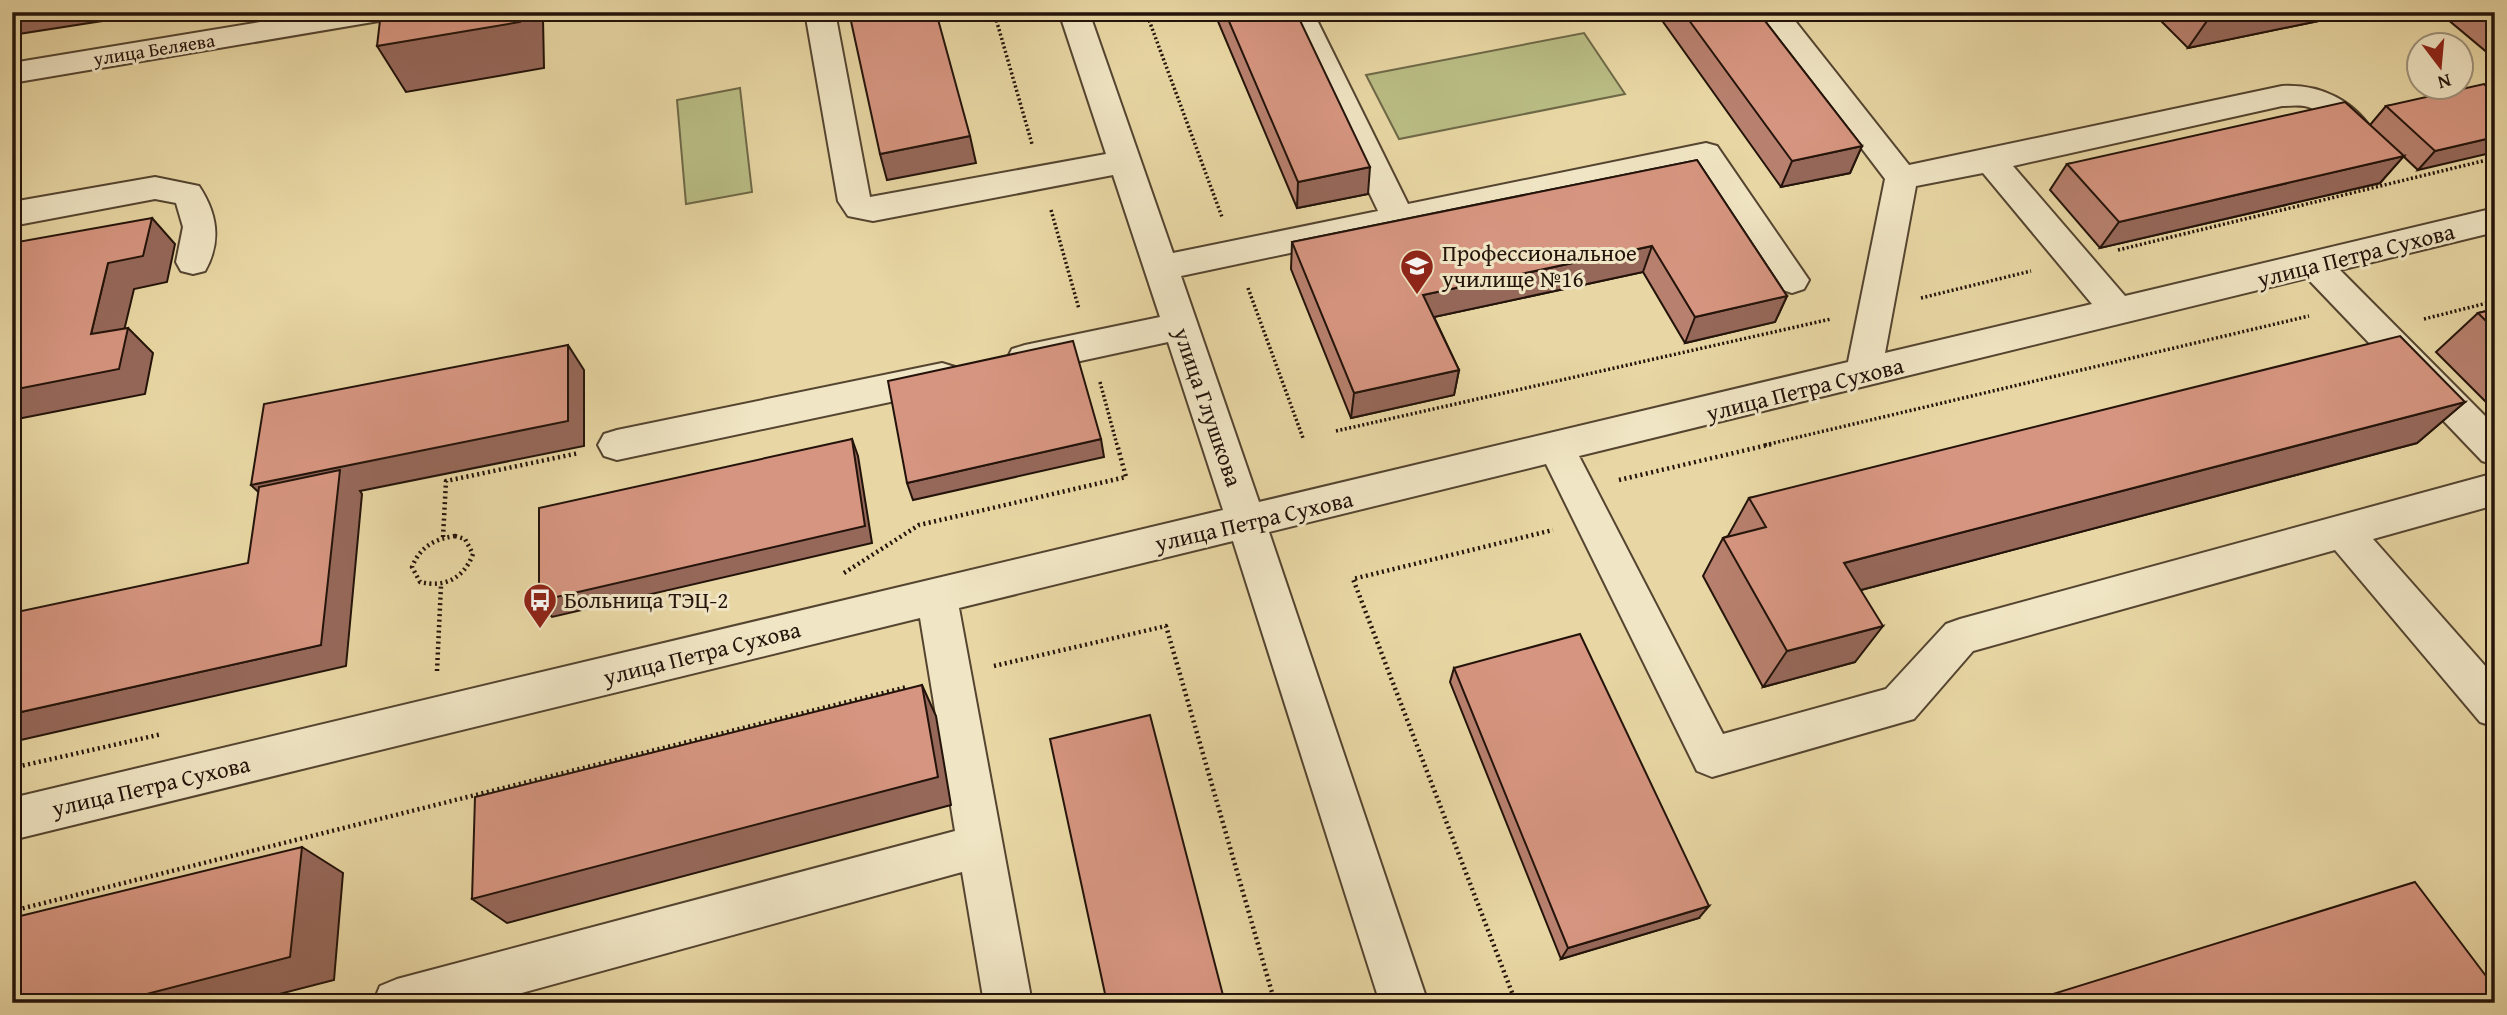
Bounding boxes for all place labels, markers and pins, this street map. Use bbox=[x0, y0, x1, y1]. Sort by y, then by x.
place label: Профессиональное училище №16 bbox=[1441, 236, 1637, 295]
school or university icon: Профессиональное училище №16 bbox=[1398, 247, 1436, 296]
bus stop icon: Больница ТЭЦ-2 bbox=[521, 581, 559, 630]
place label: Больница ТЭЦ-2 bbox=[564, 583, 728, 616]

